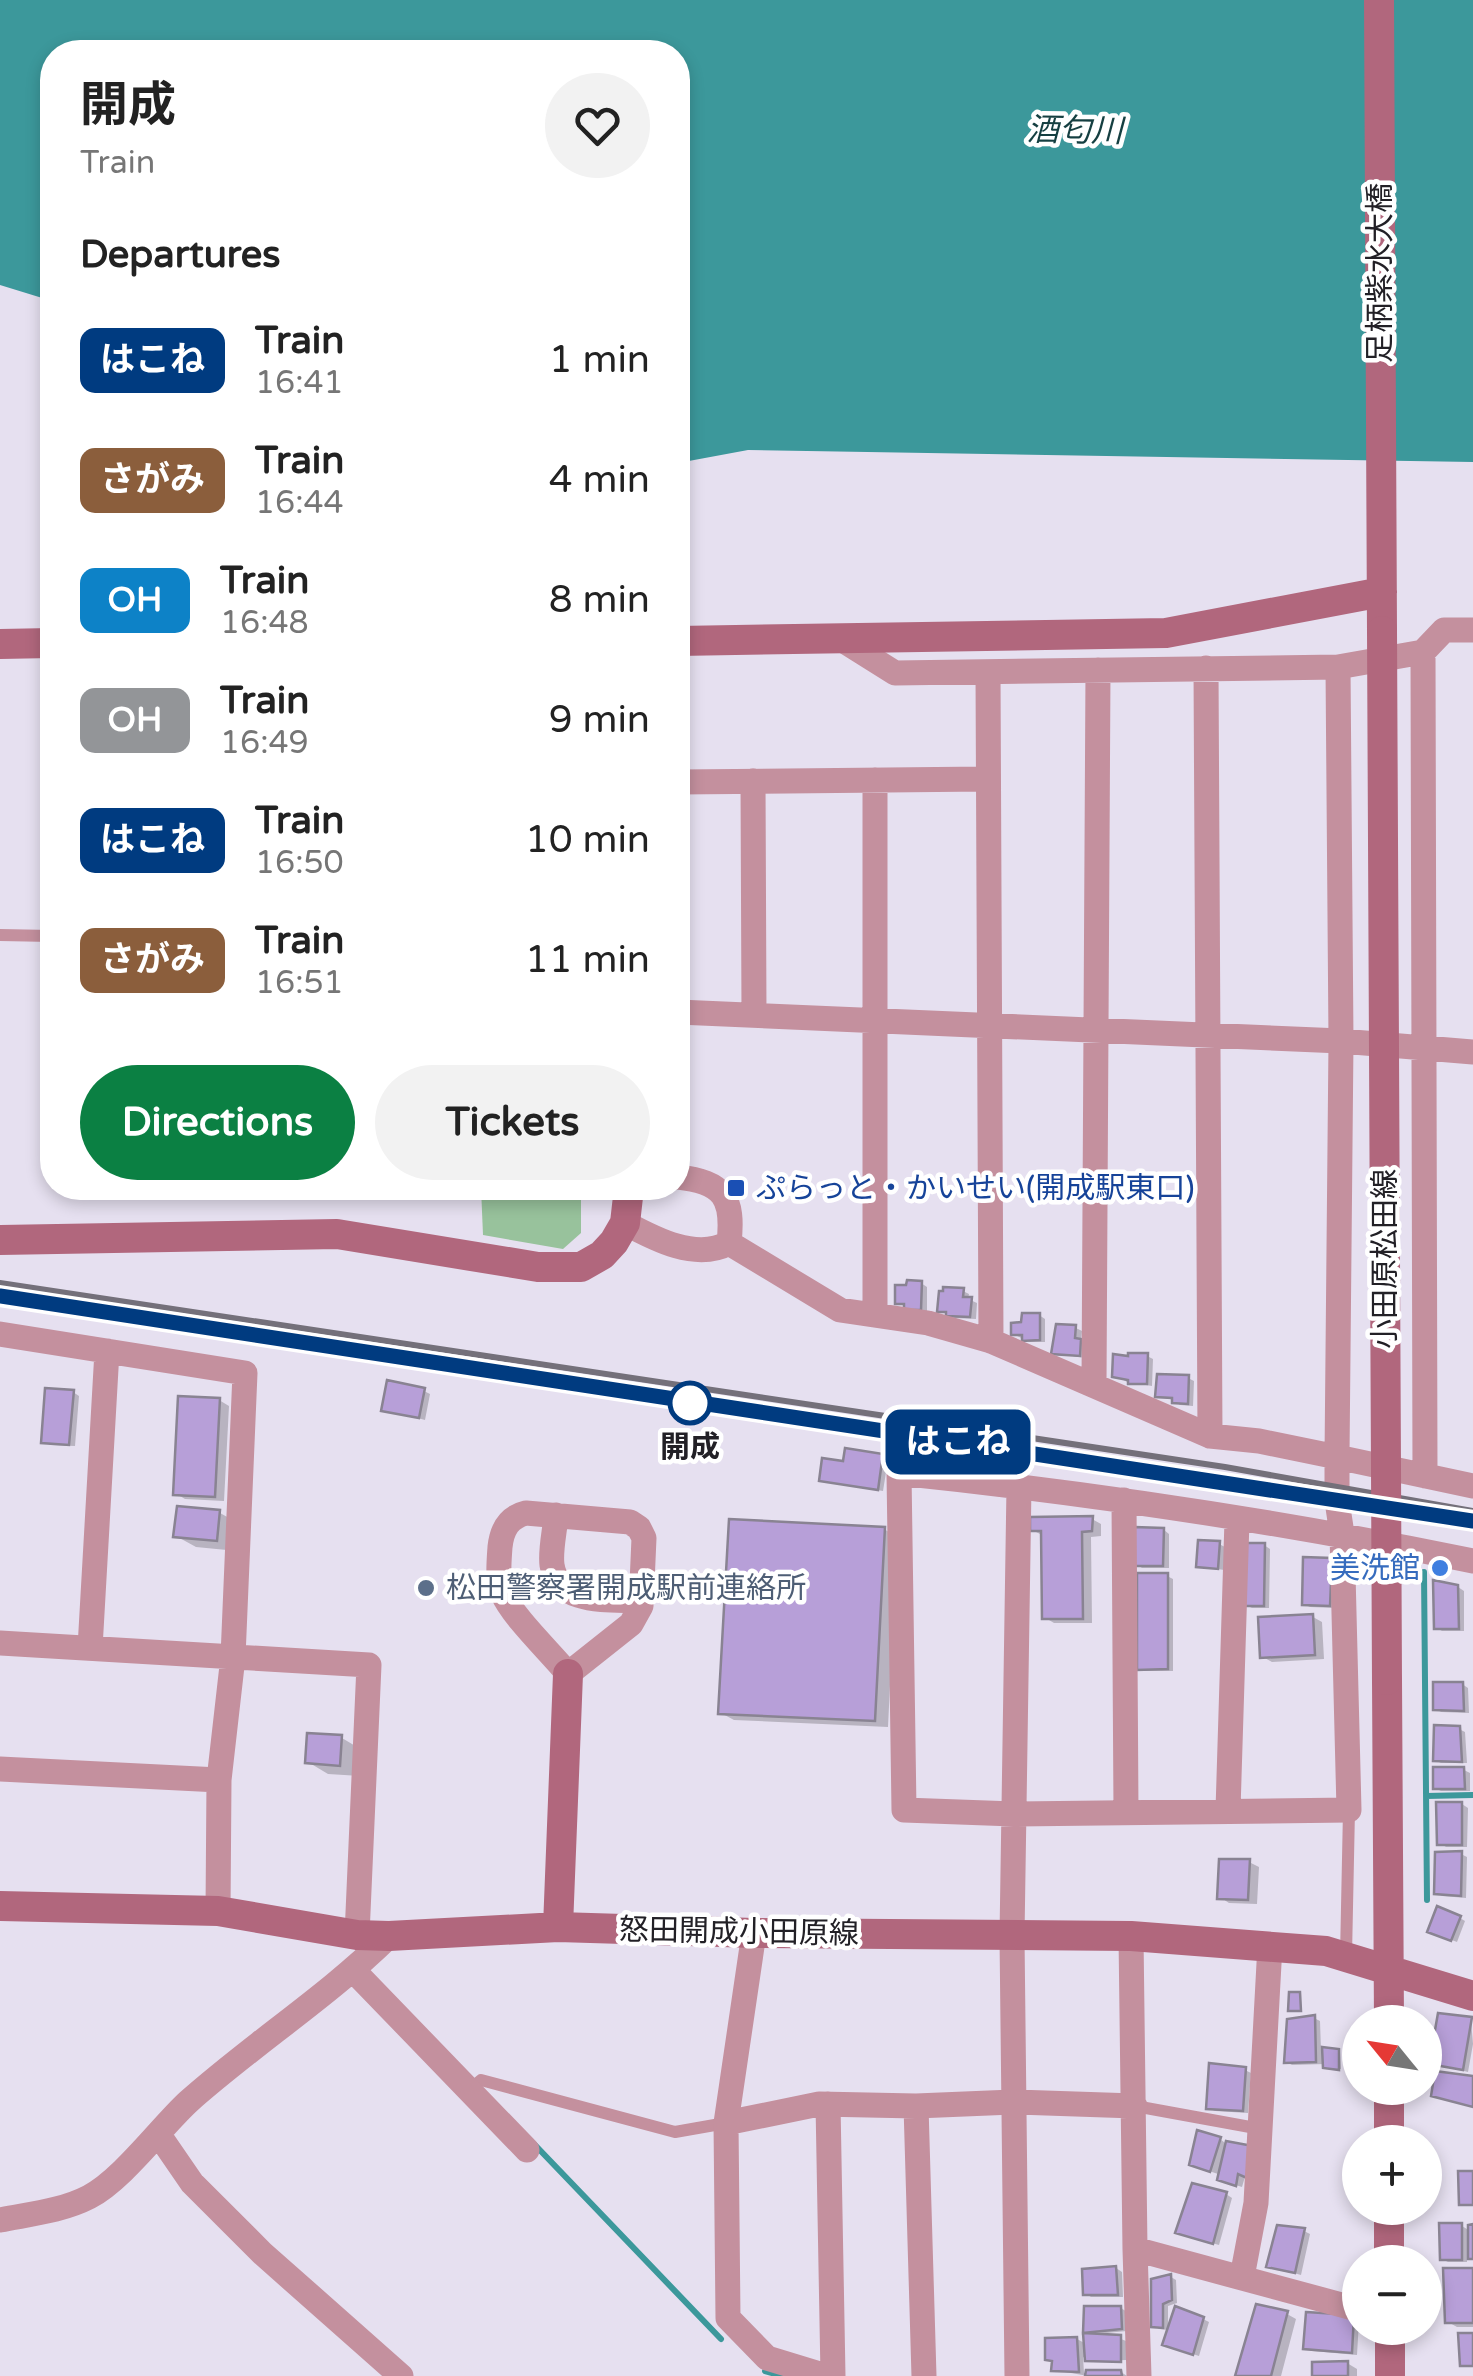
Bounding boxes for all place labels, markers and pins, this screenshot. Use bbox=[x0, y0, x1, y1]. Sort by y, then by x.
place label: ぷらっと・かいせい(開成駅東口) bbox=[756, 1170, 1195, 1207]
marker: ぷらっと・かいせい(開成駅東口) bbox=[725, 1177, 747, 1199]
marker: 開成 bbox=[669, 1382, 711, 1424]
place label: 開成 bbox=[660, 1429, 720, 1466]
place label: 美洗館 bbox=[1330, 1550, 1420, 1587]
marker: 美洗館 bbox=[1429, 1557, 1451, 1579]
place label: 松田警察署開成駅前連絡所 bbox=[446, 1570, 806, 1607]
marker: 松田警察署開成駅前連絡所 bbox=[415, 1577, 437, 1599]

